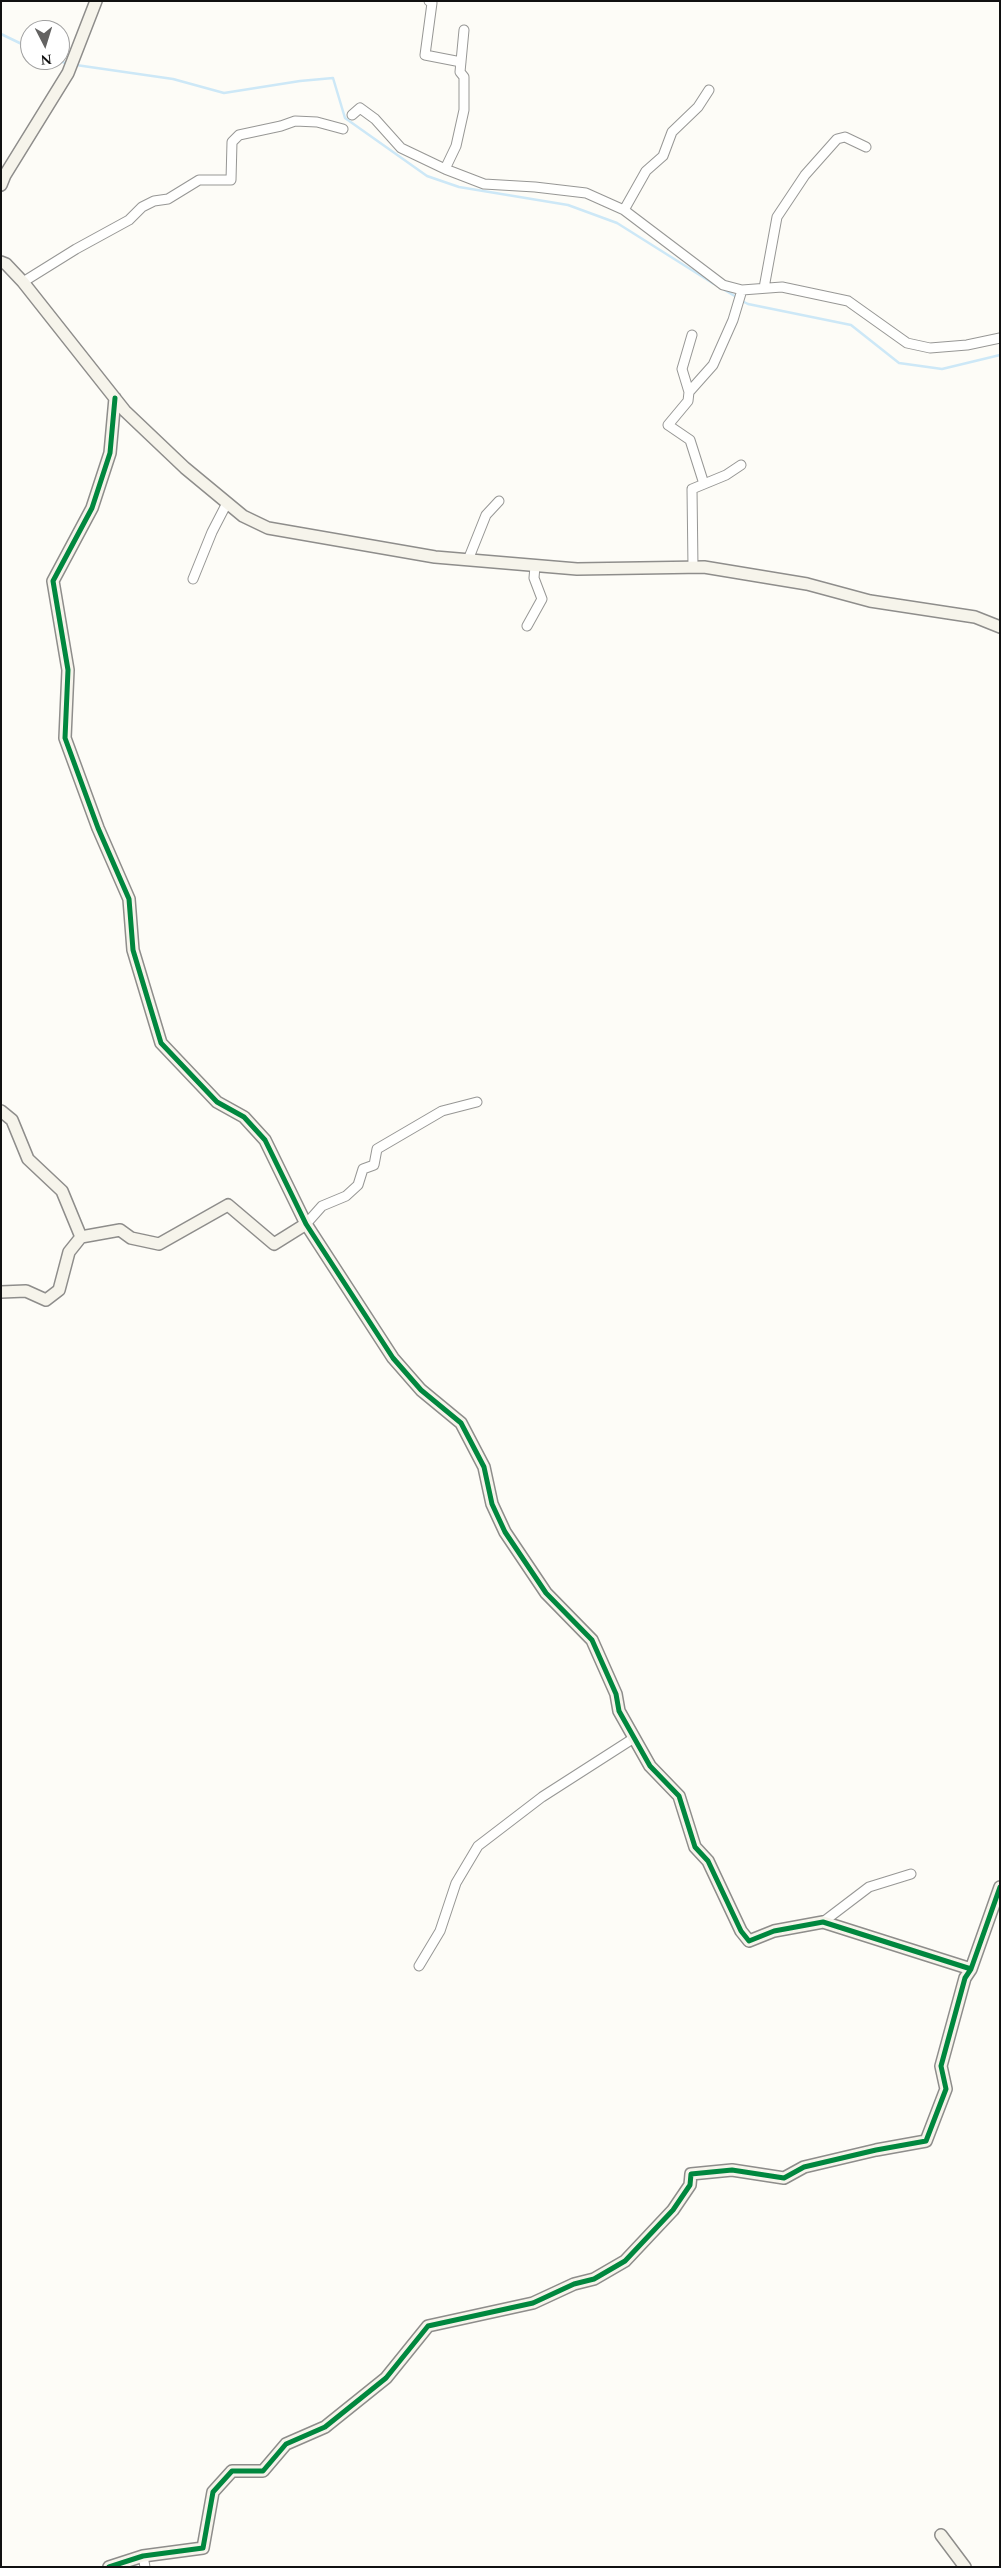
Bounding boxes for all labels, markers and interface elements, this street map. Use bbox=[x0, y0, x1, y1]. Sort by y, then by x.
north arrow bbox=[20, 20, 70, 70]
text: N bbox=[40, 48, 53, 70]

